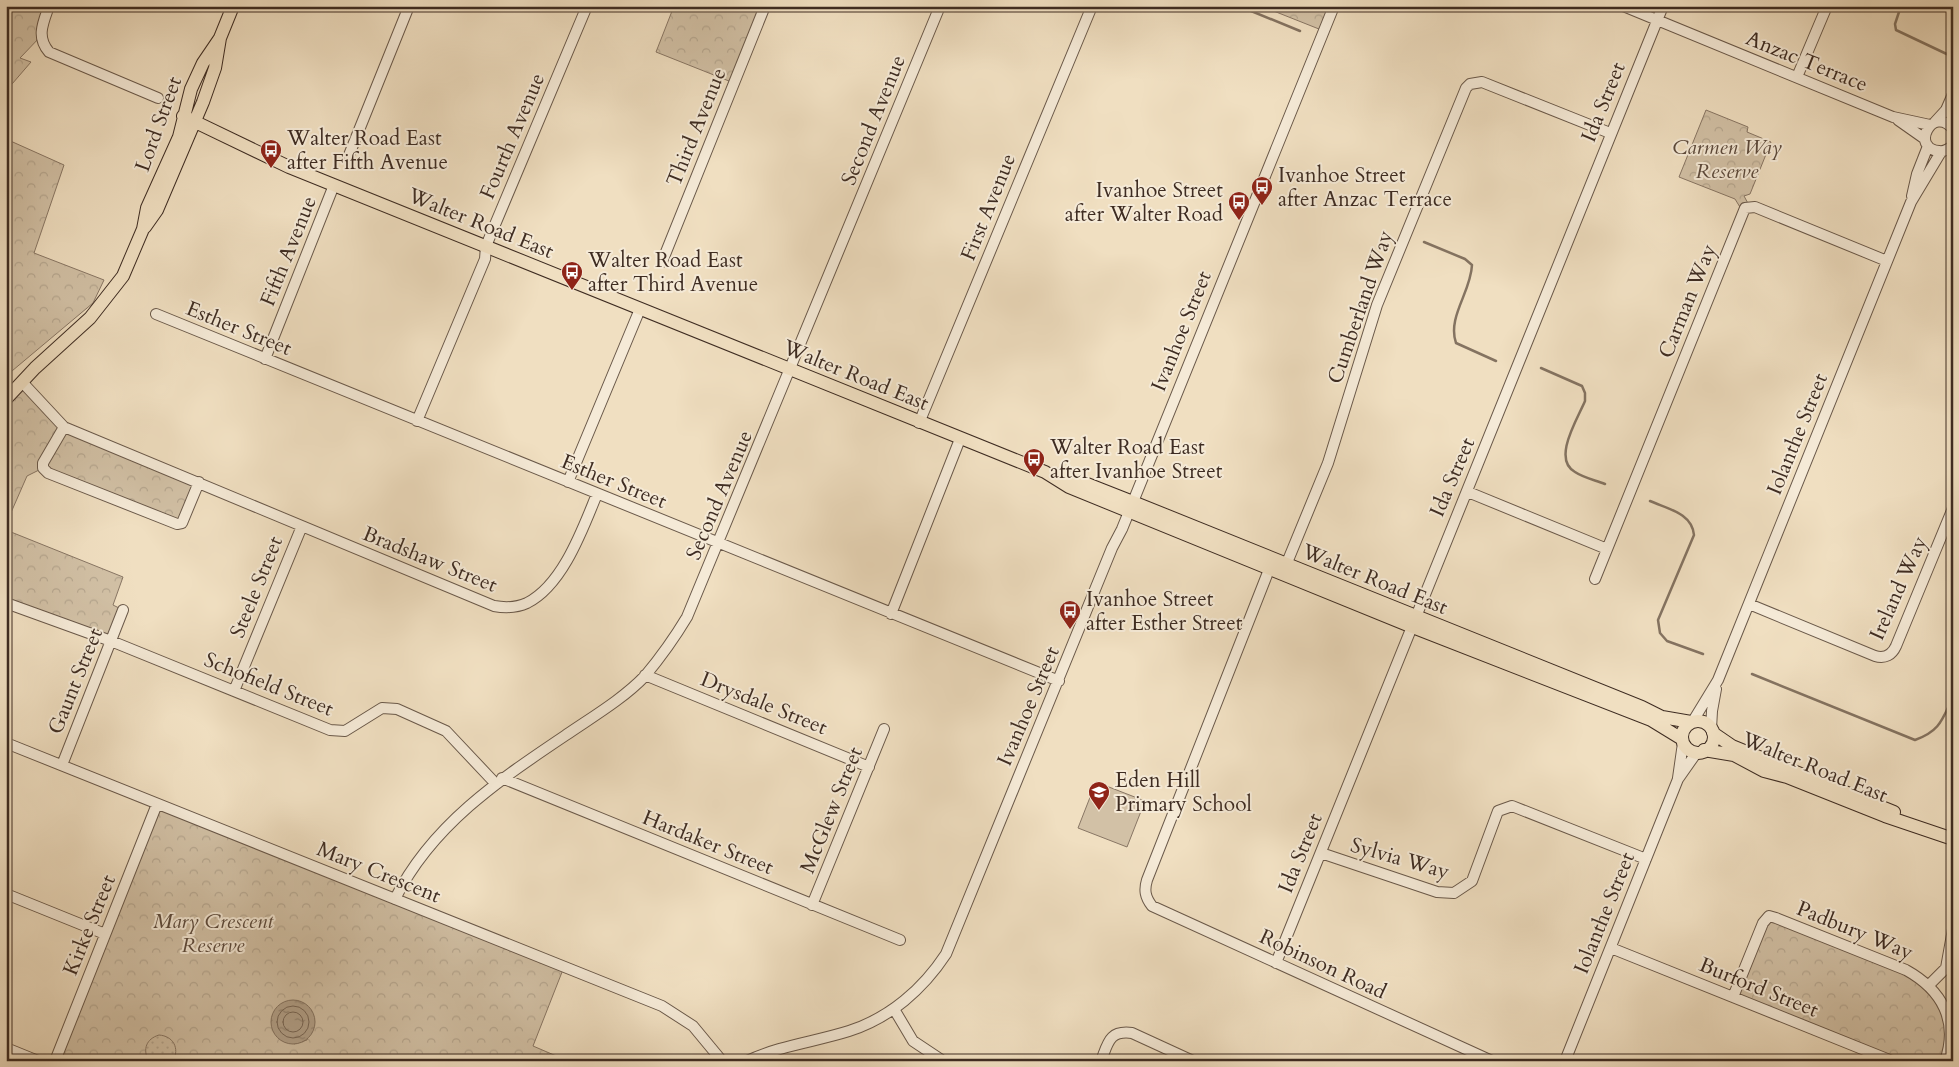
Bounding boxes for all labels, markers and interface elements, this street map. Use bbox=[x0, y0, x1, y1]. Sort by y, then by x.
street label: Anzac Terrace bbox=[1742, 24, 1872, 99]
street label: Second Avenue bbox=[834, 51, 913, 190]
street label: Ida Street bbox=[1574, 58, 1633, 146]
street label: Third Avenue bbox=[660, 64, 733, 191]
street label: Fourth Avenue bbox=[473, 69, 552, 204]
street label: Lord Street bbox=[128, 72, 189, 176]
place label: Walter Road East after Fifth Avenue bbox=[286, 124, 448, 177]
park label: Carmen Way Reserve bbox=[1672, 133, 1782, 186]
bus stop icon: Walter Road East after Fifth Avenue bbox=[259, 138, 283, 169]
street label: First Avenue bbox=[954, 149, 1023, 265]
place label: Ivanhoe Street after Anzac Terrace bbox=[1278, 161, 1452, 214]
bus stop icon: Ivanhoe Street after Anzac Terrace bbox=[1250, 175, 1274, 206]
place label: Ivanhoe Street after Walter Road bbox=[1065, 176, 1223, 229]
street label: Walter Road East bbox=[403, 181, 558, 266]
bus stop icon: Ivanhoe Street after Walter Road bbox=[1227, 190, 1251, 221]
street label: Fifth Avenue bbox=[253, 192, 324, 310]
street label: Cumberland Way bbox=[1321, 227, 1400, 388]
street label: Carman Way bbox=[1651, 240, 1723, 363]
place label: Walter Road East after Third Avenue bbox=[587, 246, 758, 299]
bus stop icon: Walter Road East after Third Avenue bbox=[560, 260, 584, 291]
street label: Ivanhoe Street bbox=[1144, 266, 1219, 396]
street label: Esther Street bbox=[182, 294, 296, 363]
street label: Walter Road East bbox=[778, 333, 933, 418]
street label: Iolanthe Street bbox=[1760, 369, 1835, 499]
street label: Second Avenue bbox=[679, 426, 760, 564]
place label: Walter Road East after Ivanhoe Street bbox=[1049, 433, 1223, 486]
street label: Ida Street bbox=[1423, 433, 1482, 521]
street label: Esther Street bbox=[557, 447, 671, 516]
bus stop icon: Walter Road East after Ivanhoe Street bbox=[1022, 447, 1046, 478]
street label: Bradshaw Street bbox=[358, 519, 502, 600]
street label: Steele Street bbox=[223, 532, 290, 642]
street label: Ireland Way bbox=[1863, 532, 1934, 645]
street label: Walter Road East bbox=[1297, 537, 1452, 622]
place label: Ivanhoe Street after Esther Street bbox=[1086, 585, 1243, 638]
bus stop icon: Ivanhoe Street after Esther Street bbox=[1058, 599, 1082, 630]
street label: Gaunt Street bbox=[41, 624, 110, 739]
street label: Ivanhoe Street bbox=[990, 642, 1067, 770]
street label: Schofield Street bbox=[200, 645, 338, 724]
street label: Drysdale Street bbox=[696, 665, 832, 742]
street label: Walter Road East bbox=[1737, 725, 1892, 810]
street label: McGlew Street bbox=[793, 742, 870, 878]
place label: Eden Hill Primary School bbox=[1115, 766, 1252, 819]
school or university icon: Eden Hill Primary School bbox=[1087, 780, 1111, 811]
street label: Hardaker Street bbox=[638, 803, 778, 882]
street label: Ida Street bbox=[1271, 809, 1330, 897]
street label: Sylvia Way bbox=[1347, 831, 1453, 886]
street label: Mary Crescent bbox=[313, 834, 445, 911]
street label: Iolanthe Street bbox=[1567, 848, 1642, 978]
street label: Kirke Street bbox=[56, 870, 123, 980]
street label: Padbury Way bbox=[1792, 894, 1917, 967]
park label: Mary Crescent Reserve bbox=[153, 907, 274, 960]
street label: Robinson Road bbox=[1255, 922, 1391, 1007]
street label: Burford Street bbox=[1695, 950, 1823, 1025]

